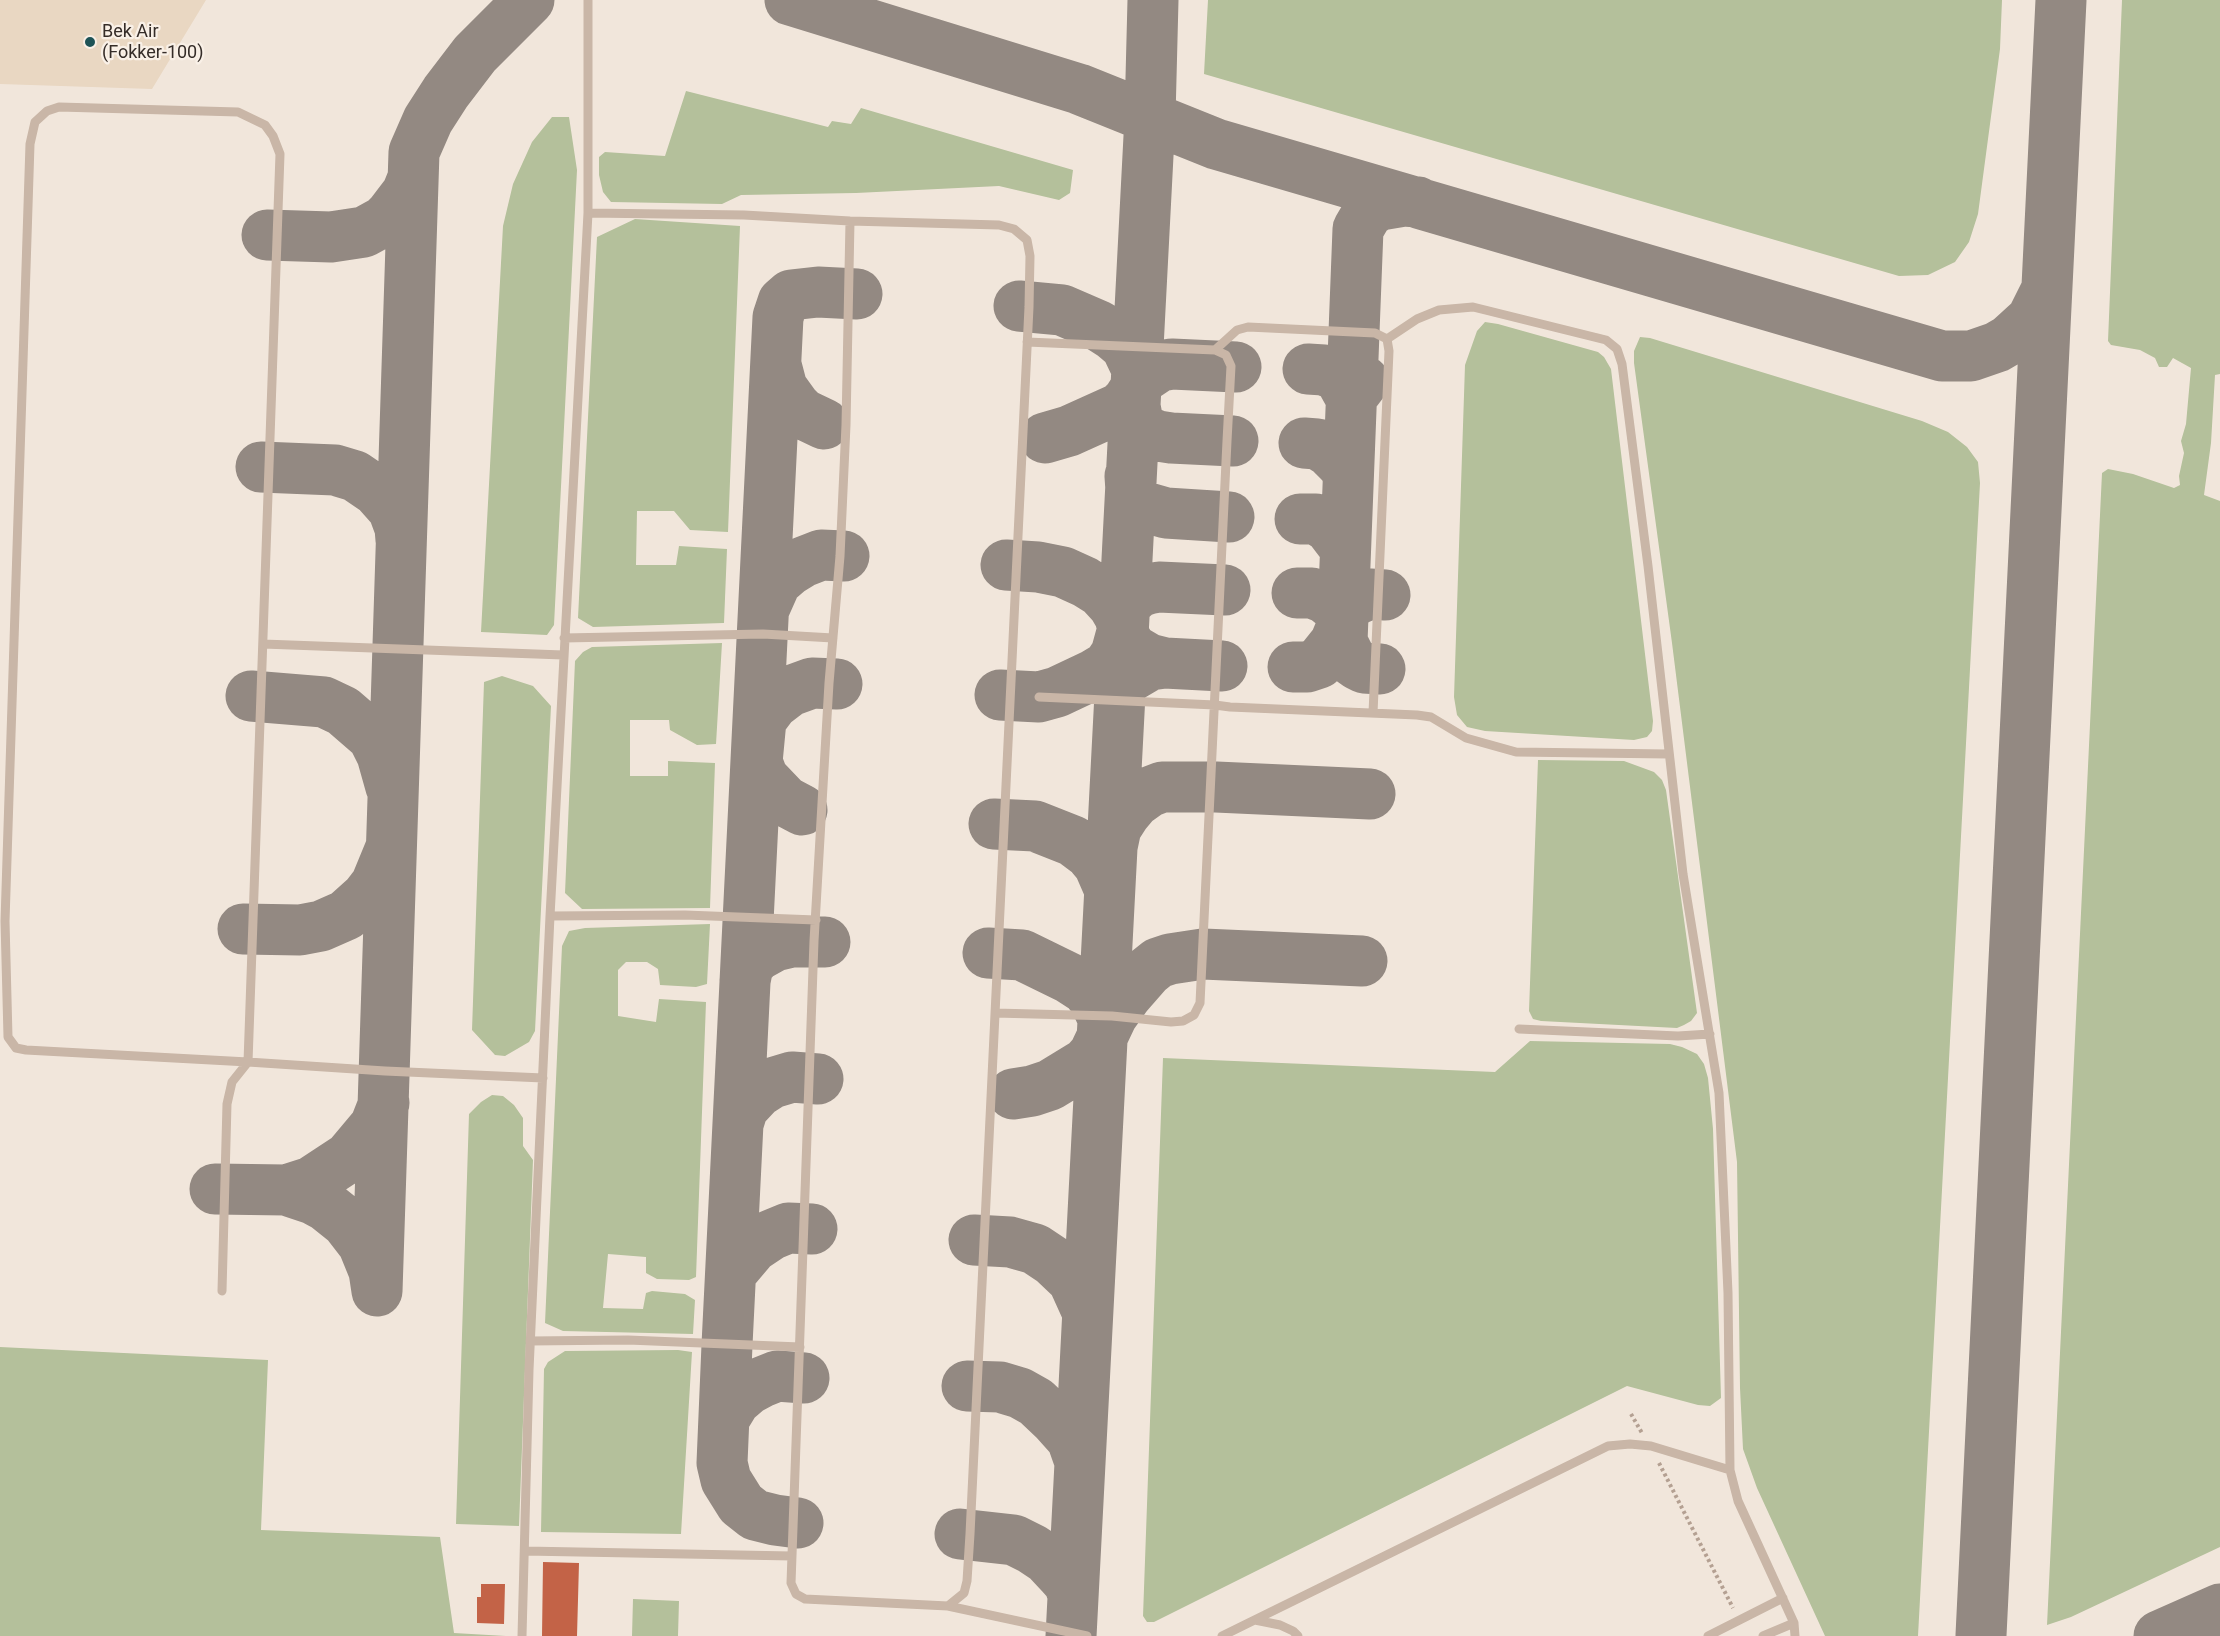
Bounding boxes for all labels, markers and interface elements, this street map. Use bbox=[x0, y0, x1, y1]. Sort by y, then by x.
place label: Bek Air (Fokker-100) bbox=[102, 21, 203, 63]
marker: Bek Air (Fokker-100) bbox=[83, 35, 97, 49]

